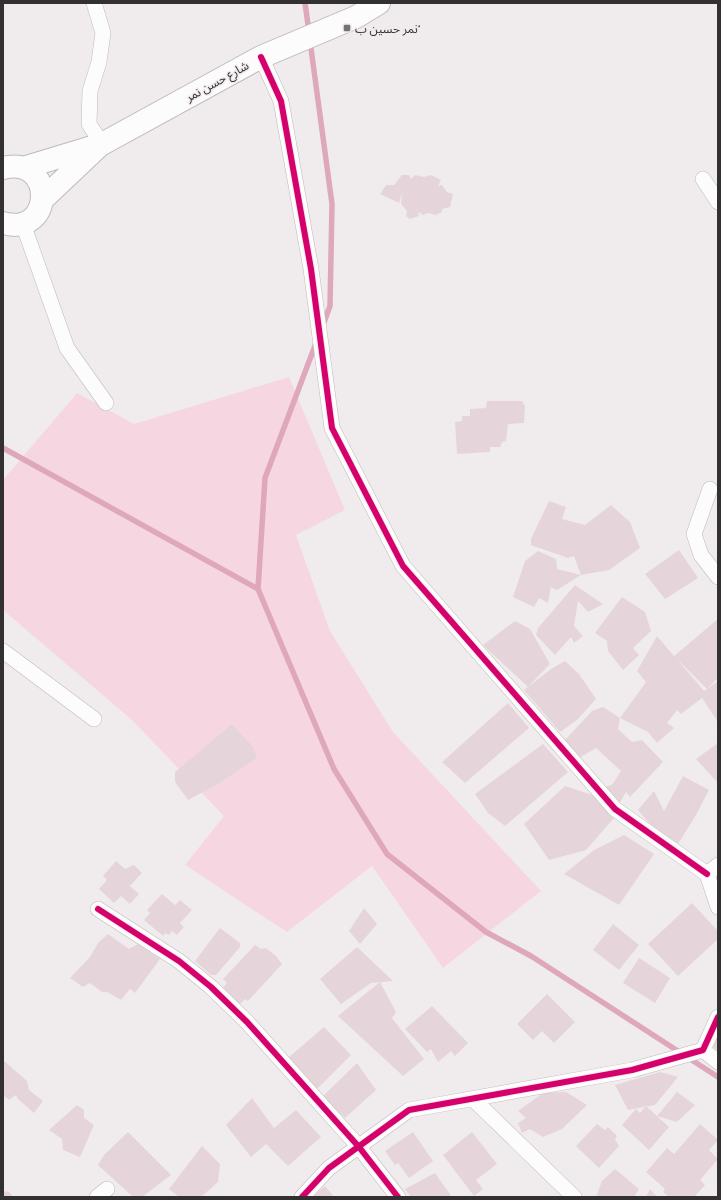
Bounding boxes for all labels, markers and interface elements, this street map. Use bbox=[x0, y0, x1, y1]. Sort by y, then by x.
place label: نمر حسين ب‘ bbox=[355, 21, 420, 36]
marker: نمر حسين ب‘ bbox=[342, 23, 352, 33]
street label: شارع حسن نمر bbox=[182, 58, 252, 107]

